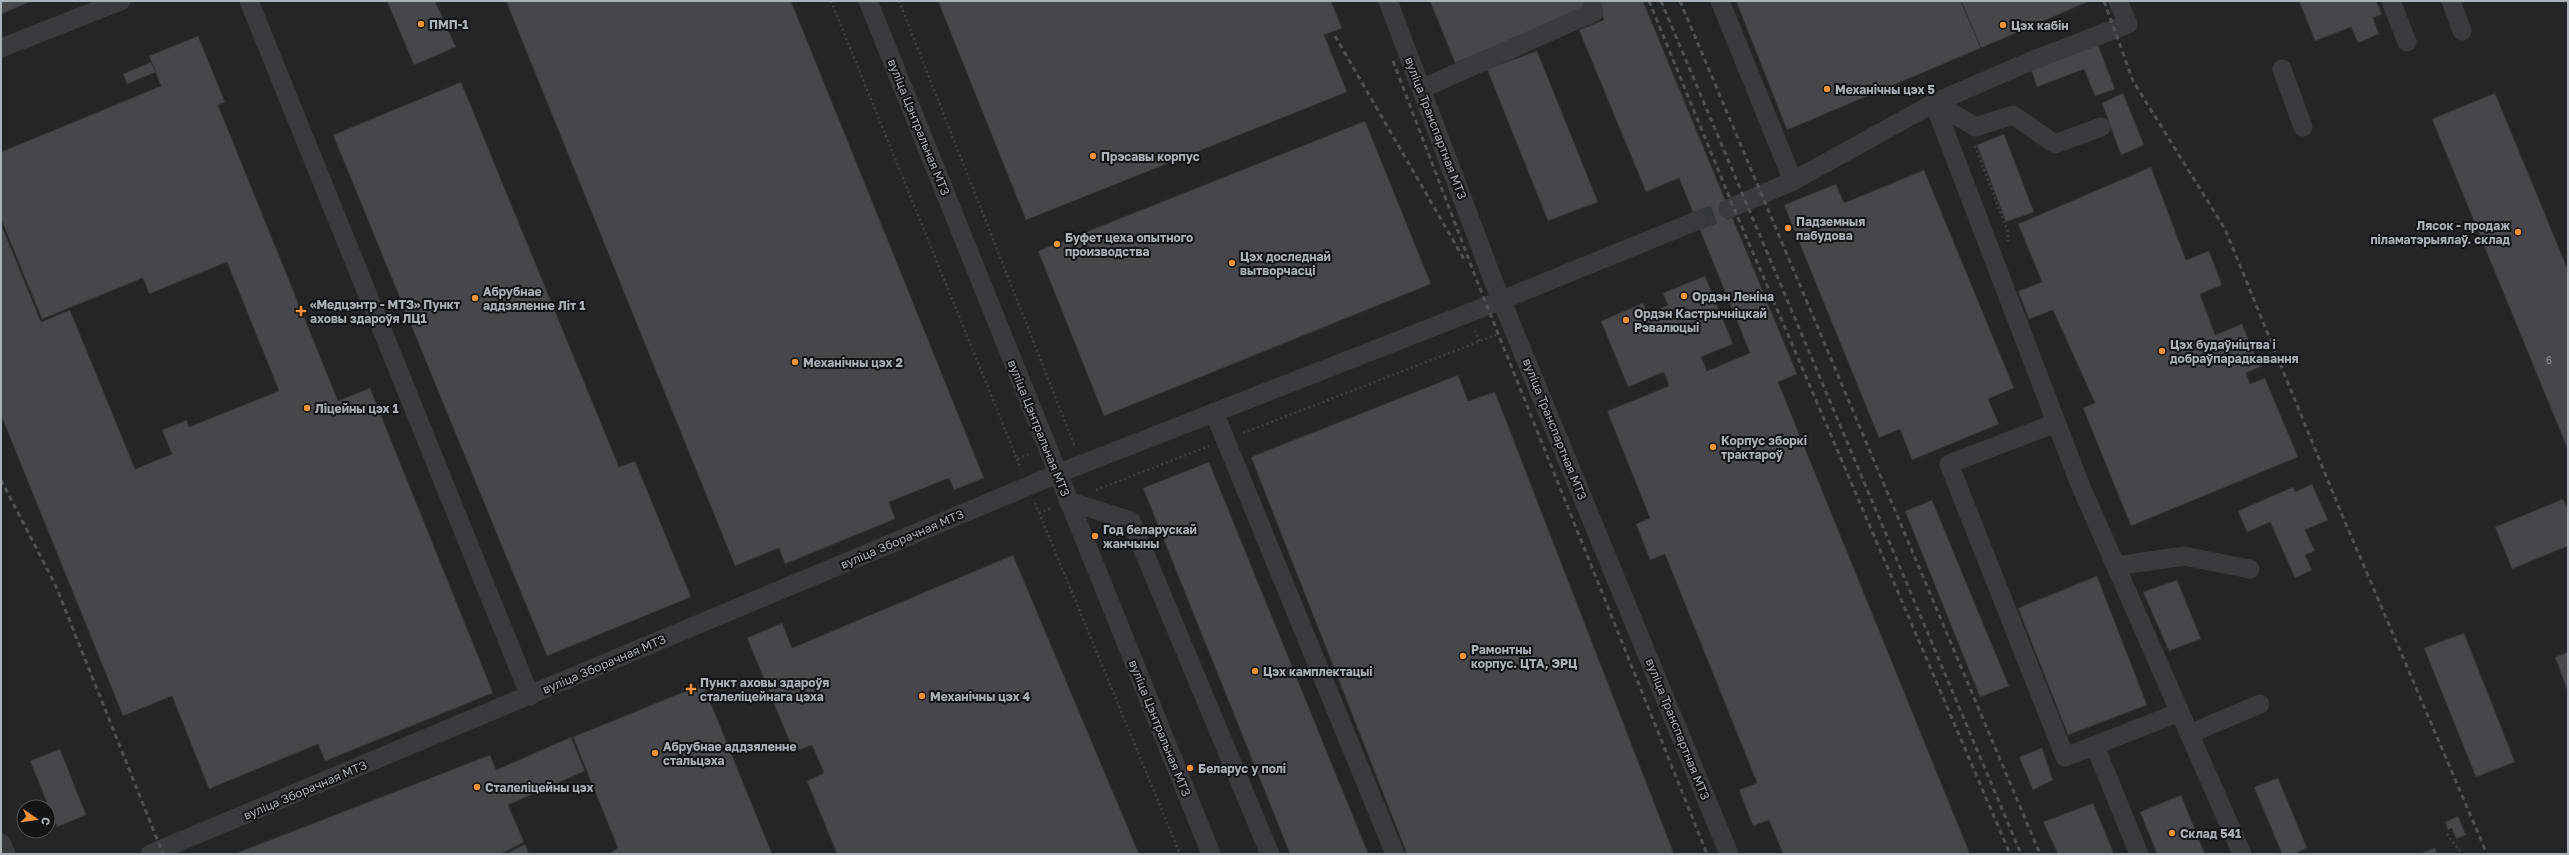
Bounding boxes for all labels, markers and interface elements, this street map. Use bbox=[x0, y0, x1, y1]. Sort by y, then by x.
place label: ПМП-1 bbox=[429, 17, 468, 32]
place label: Цэх кабін bbox=[2011, 18, 2069, 33]
marker: ПМП-1 bbox=[416, 19, 426, 29]
marker: Цэх кабін bbox=[1998, 20, 2008, 30]
street label: вуліца Транспартная МТЗ bbox=[1402, 55, 1470, 202]
street label: вуліца Цэнтральная МТЗ bbox=[885, 56, 953, 198]
place label: Механічны цэх 5 bbox=[1835, 82, 1935, 97]
marker: Механічны цэх 5 bbox=[1822, 84, 1832, 94]
place label: Прэсавы корпус bbox=[1101, 149, 1200, 164]
marker: Прэсавы корпус bbox=[1088, 151, 1098, 161]
place label: Падземныя пабудова bbox=[1796, 214, 1865, 243]
place label: Лясок - продаж піламатэрыялаў. склад bbox=[2370, 218, 2510, 247]
marker: Падземныя пабудова bbox=[1783, 223, 1793, 233]
marker: Лясок - продаж піламатэрыялаў. склад bbox=[2513, 227, 2523, 237]
place label: Буфет цеха опытного производства bbox=[1065, 230, 1193, 259]
marker: Буфет цеха опытного производства bbox=[1052, 239, 1062, 249]
place label: Цэх доследнай вытворчасці bbox=[1240, 249, 1331, 278]
marker: Цэх доследнай вытворчасці bbox=[1227, 258, 1237, 268]
place label: Абрубнае аддзяленне Літ 1 bbox=[483, 284, 585, 313]
place label: Ордэн Леніна bbox=[1692, 289, 1774, 304]
marker: Ордэн Леніна bbox=[1679, 291, 1689, 301]
marker: Абрубнае аддзяленне Літ 1 bbox=[470, 293, 480, 303]
place label: «Медцэнтр - МТЗ» Пункт аховы здароўя ЛЦ1 bbox=[310, 297, 460, 326]
marker: «Медцэнтр - МТЗ» Пункт аховы здароўя ЛЦ1 bbox=[295, 305, 307, 317]
place label: Ордэн Кастрычніцкай Рэвалюцыі bbox=[1634, 306, 1767, 335]
marker: Ордэн Кастрычніцкай Рэвалюцыі bbox=[1621, 315, 1631, 325]
place label: Цэх будаўніцтва і добраўпарадкавання bbox=[2170, 337, 2299, 366]
marker: Цэх будаўніцтва і добраўпарадкавання bbox=[2157, 346, 2167, 356]
house number: 6 bbox=[2546, 354, 2552, 366]
place label: Механічны цэх 2 bbox=[803, 355, 903, 370]
street label: вуліца Транспартная МТЗ bbox=[1520, 356, 1590, 502]
marker: Механічны цэх 2 bbox=[790, 357, 800, 367]
street label: вуліца Цэнтральная МТЗ bbox=[1005, 357, 1073, 499]
place label: Ліцейны цэх 1 bbox=[315, 401, 399, 416]
marker: Ліцейны цэх 1 bbox=[302, 403, 312, 413]
place label: Корпус зборкі трактароў bbox=[1721, 433, 1807, 462]
marker: Корпус зборкі трактароў bbox=[1708, 442, 1718, 452]
street label: вуліца Зборачная МТЗ bbox=[838, 506, 966, 572]
place label: Год беларускай жанчыны bbox=[1103, 522, 1197, 551]
marker: Год беларускай жанчыны bbox=[1090, 531, 1100, 541]
street label: вуліца Зборачная МТЗ bbox=[540, 631, 668, 697]
place label: Рамонтны корпус. ЦТА, ЭРЦ bbox=[1471, 642, 1577, 671]
marker: Рамонтны корпус. ЦТА, ЭРЦ bbox=[1458, 651, 1468, 661]
street label: вуліца Транспартная МТЗ bbox=[1643, 656, 1713, 802]
street label: вуліца Цэнтральная МТЗ bbox=[1126, 657, 1194, 799]
place label: Цэх камплектацыі bbox=[1263, 664, 1373, 679]
marker: Цэх камплектацыі bbox=[1250, 666, 1260, 676]
place label: Пункт аховы здароўя сталеліцейнага цэха bbox=[700, 675, 829, 704]
marker: Пункт аховы здароўя сталеліцейнага цэха bbox=[685, 683, 697, 695]
place label: Механічны цэх 4 bbox=[930, 689, 1030, 704]
marker: Механічны цэх 4 bbox=[917, 691, 927, 701]
place label: Абрубнае аддзяленне стальцэха bbox=[663, 739, 796, 768]
marker: Абрубнае аддзяленне стальцэха bbox=[650, 748, 660, 758]
street label: вуліца Зборачная МТЗ bbox=[241, 757, 369, 823]
place label: Беларус у полі bbox=[1198, 761, 1286, 776]
marker: Беларус у полі bbox=[1185, 763, 1195, 773]
place label: Сталеліцейны цэх bbox=[485, 780, 593, 795]
marker: Сталеліцейны цэх bbox=[472, 782, 482, 792]
north arrow bbox=[16, 799, 56, 839]
text: С bbox=[39, 816, 53, 827]
place label: Склад 541 bbox=[2180, 826, 2241, 841]
marker: Склад 541 bbox=[2167, 828, 2177, 838]

